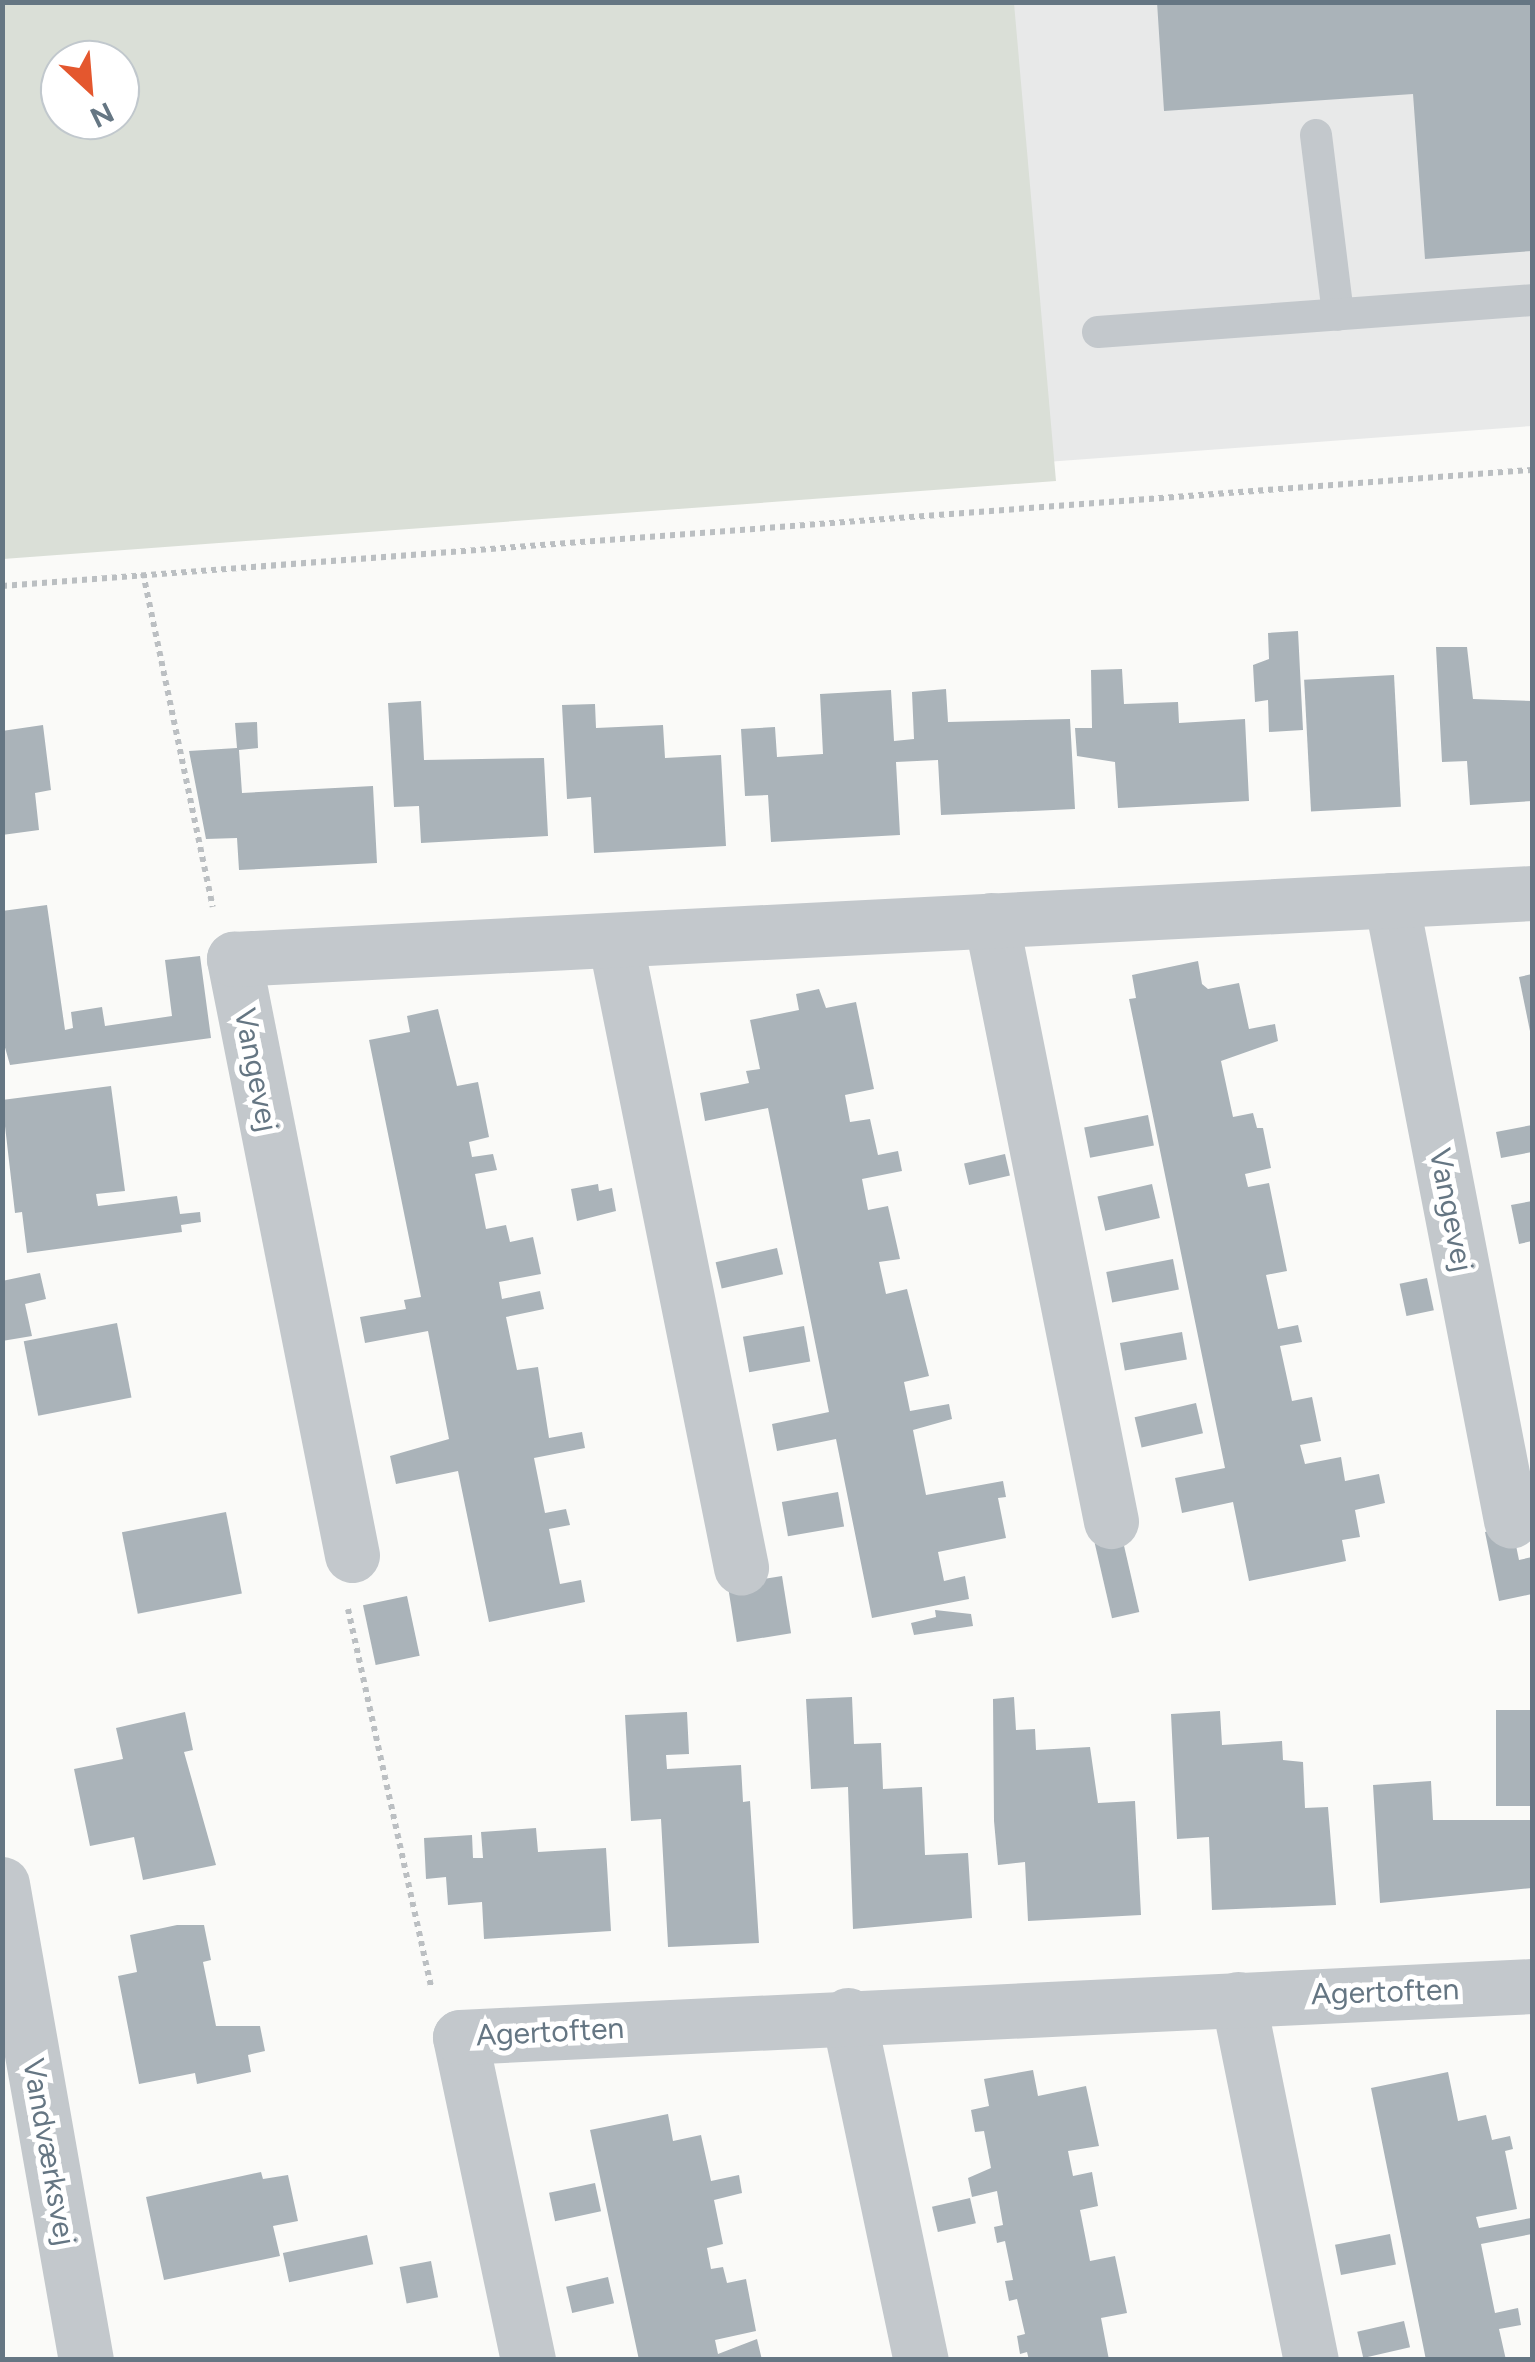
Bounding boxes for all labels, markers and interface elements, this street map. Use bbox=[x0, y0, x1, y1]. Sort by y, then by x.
north arrow bbox=[40, 40, 140, 140]
text: N bbox=[85, 95, 119, 135]
street label: Vangevej bbox=[226, 1005, 286, 1135]
street label: Vangevej bbox=[1421, 1145, 1481, 1275]
street label: Agertoften bbox=[1310, 1971, 1460, 2013]
street label: Agertoften bbox=[475, 2010, 625, 2054]
street label: Vandværksvej bbox=[15, 2056, 83, 2248]

